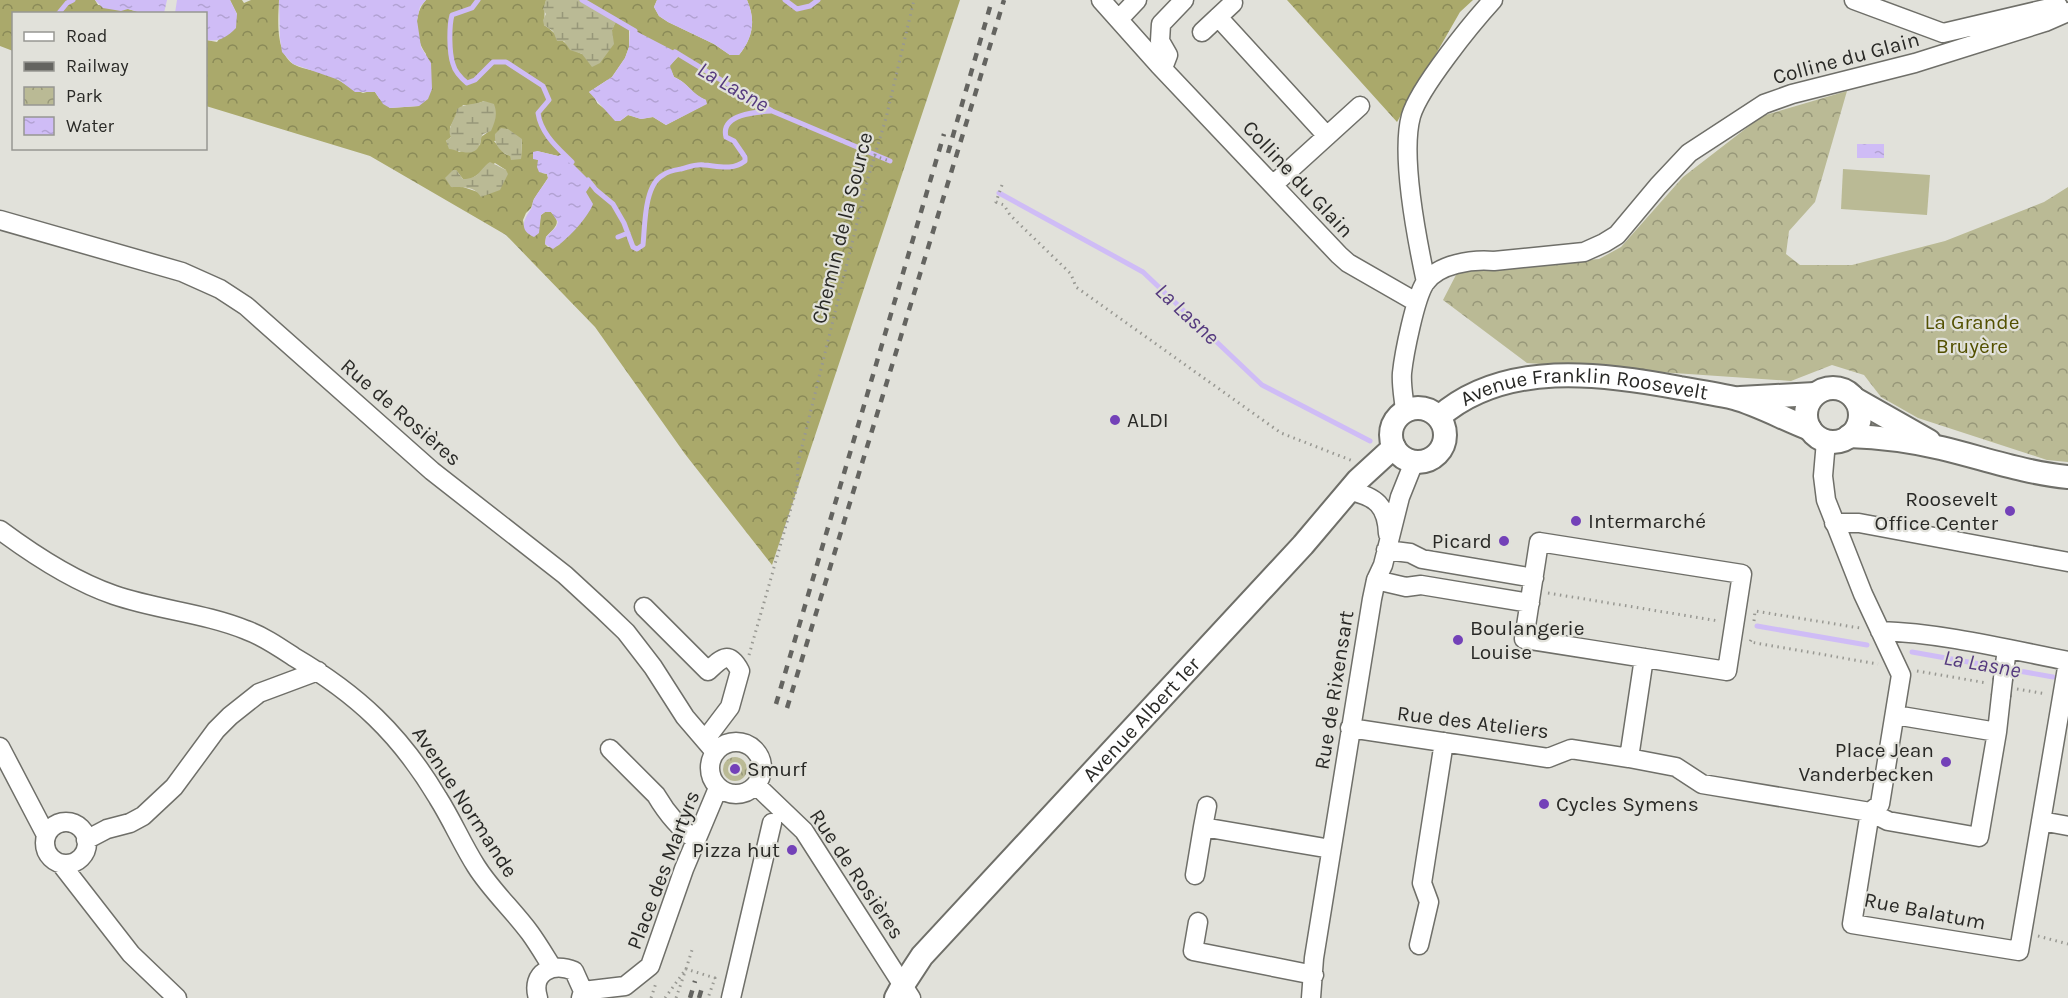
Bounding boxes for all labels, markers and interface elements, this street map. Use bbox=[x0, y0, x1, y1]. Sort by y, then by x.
legend bbox=[12, 12, 207, 150]
text: Road bbox=[66, 25, 107, 47]
street label: Colline du Glain bbox=[1770, 27, 1922, 89]
text: Railway bbox=[66, 55, 129, 77]
water label: La Lasne bbox=[693, 56, 773, 118]
text: Park bbox=[66, 85, 103, 107]
text: Water bbox=[66, 115, 114, 137]
street label: Colline du Glain bbox=[1238, 116, 1358, 242]
street label: Chemin de la Source bbox=[807, 130, 877, 326]
water label: La Lasne bbox=[1150, 278, 1224, 350]
park label: La Grande Bruyère bbox=[1925, 310, 2019, 358]
street label: Rue de Rosières bbox=[336, 353, 466, 471]
street label: Avenue Franklin Roosevelt bbox=[1456, 363, 1710, 411]
place label: ALDI bbox=[1127, 408, 1169, 432]
marker: ALDI bbox=[1108, 413, 1122, 427]
place label: Roosevelt Office Center bbox=[1875, 487, 1998, 535]
marker: Roosevelt Office Center bbox=[2003, 504, 2017, 518]
place label: Intermarché bbox=[1588, 509, 1706, 533]
marker: Intermarché bbox=[1569, 514, 1583, 528]
place label: Picard bbox=[1432, 529, 1492, 553]
marker: Picard bbox=[1497, 534, 1511, 548]
street label: Rue de Rixensart bbox=[1310, 609, 1358, 771]
place label: Boulangerie Louise bbox=[1470, 616, 1585, 664]
marker: Boulangerie Louise bbox=[1451, 633, 1465, 647]
water label: La Lasne bbox=[1941, 644, 2023, 684]
street label: Avenue Albert 1er bbox=[1078, 652, 1205, 787]
street label: Rue des Ateliers bbox=[1396, 701, 1550, 743]
street label: Avenue Normande bbox=[407, 722, 523, 882]
place label: Place Jean Vanderbecken bbox=[1798, 738, 1934, 786]
marker: Place Jean Vanderbecken bbox=[1939, 755, 1953, 769]
place label: Smurf bbox=[747, 757, 808, 781]
marker: Smurf bbox=[728, 762, 742, 776]
street label: Place des Martyrs bbox=[622, 787, 704, 953]
place label: Cycles Symens bbox=[1556, 792, 1699, 816]
marker: Cycles Symens bbox=[1537, 797, 1551, 811]
street label: Rue de Rosières bbox=[805, 805, 909, 943]
place label: Pizza hut bbox=[692, 838, 780, 862]
marker: Pizza hut bbox=[785, 843, 799, 857]
street label: Rue Balatum bbox=[1862, 887, 1988, 935]

